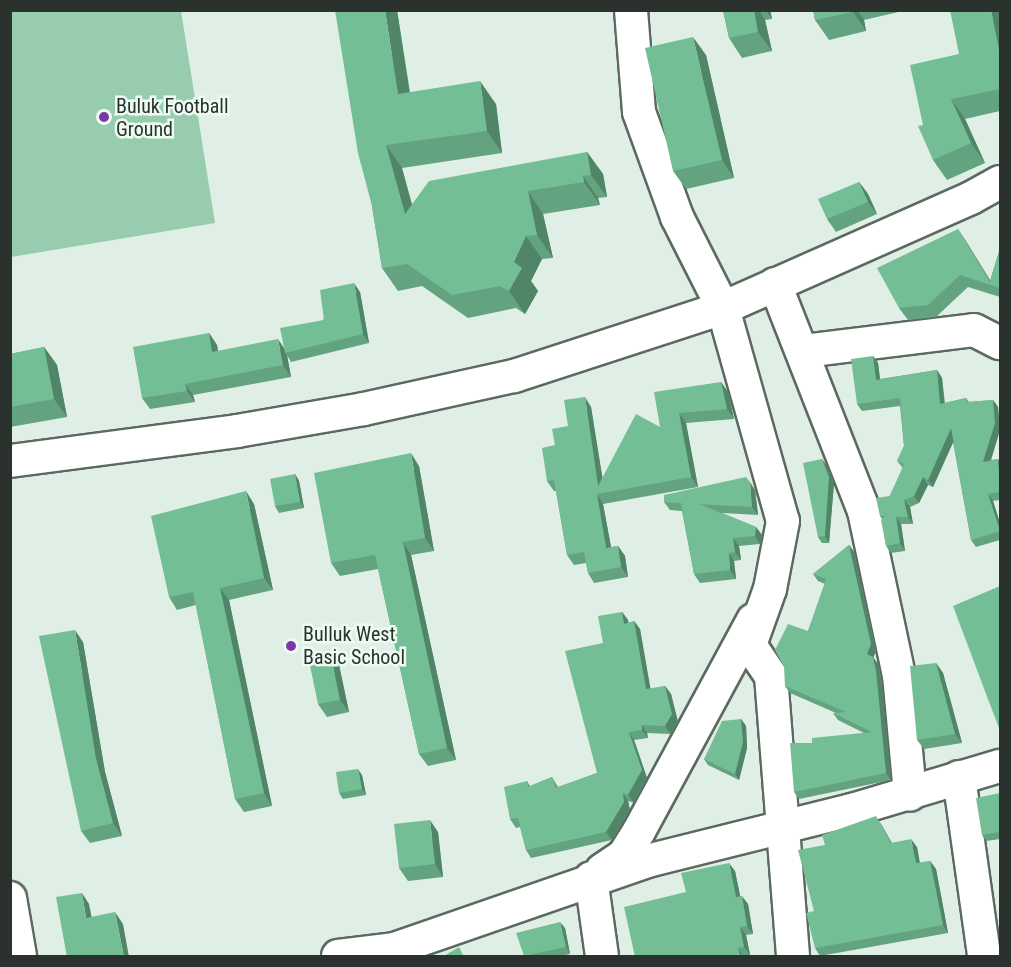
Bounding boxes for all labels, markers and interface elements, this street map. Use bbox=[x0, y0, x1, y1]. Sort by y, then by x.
place label: Buluk Football Ground bbox=[116, 94, 228, 141]
marker: Buluk Football Ground bbox=[97, 110, 111, 124]
place label: Bulluk West Basic School bbox=[303, 622, 405, 669]
marker: Bulluk West Basic School bbox=[284, 639, 298, 653]

